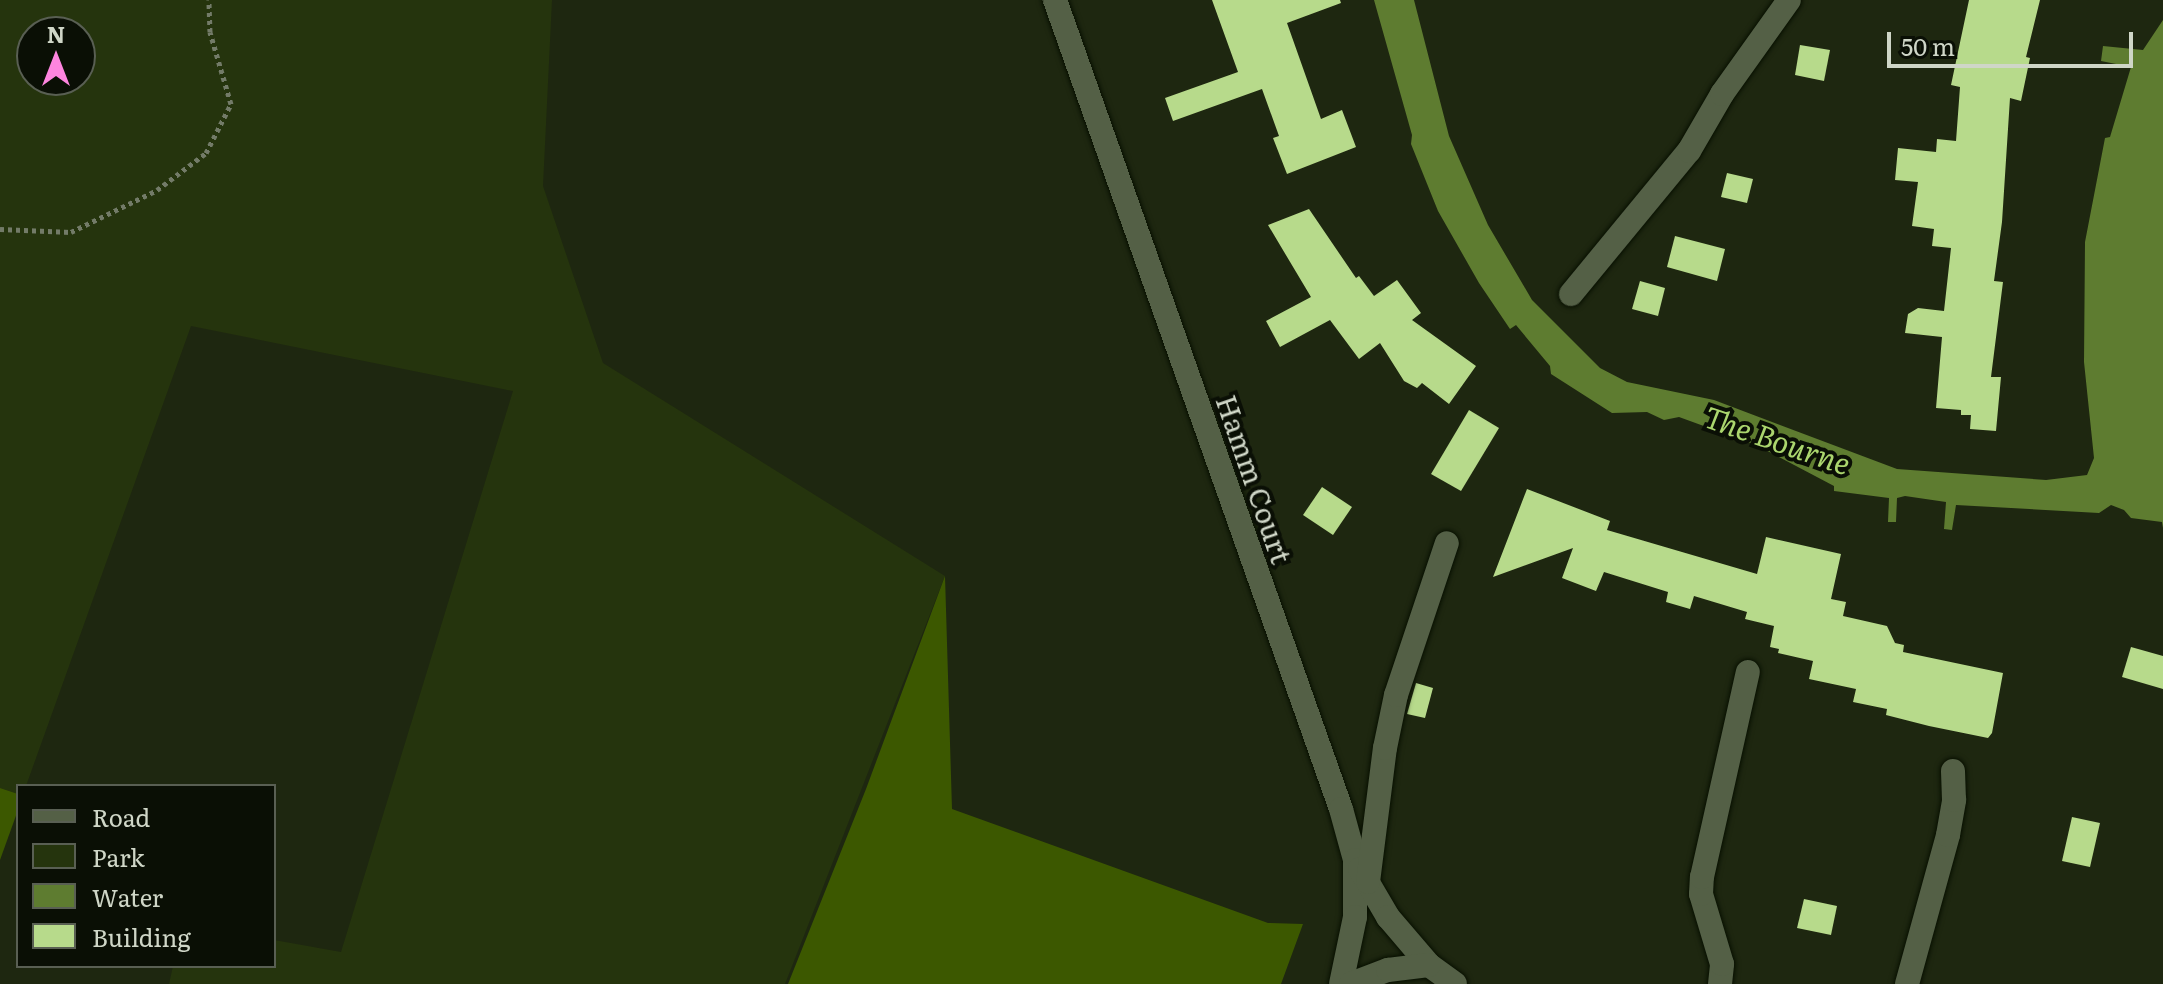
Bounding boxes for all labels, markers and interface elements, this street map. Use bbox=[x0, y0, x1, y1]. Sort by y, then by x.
north arrow bbox=[16, 16, 96, 96]
scale bar bbox=[1891, 16, 2137, 66]
text: N bbox=[47, 17, 65, 50]
text: 50 m bbox=[1901, 28, 1955, 63]
street label: Hamm Court bbox=[1210, 390, 1300, 568]
water label: The Bourne bbox=[1700, 397, 1856, 481]
legend bbox=[16, 784, 276, 968]
text: Road bbox=[92, 799, 150, 834]
text: Park bbox=[92, 839, 145, 874]
text: Water bbox=[92, 879, 163, 914]
text: Building bbox=[92, 919, 191, 954]

